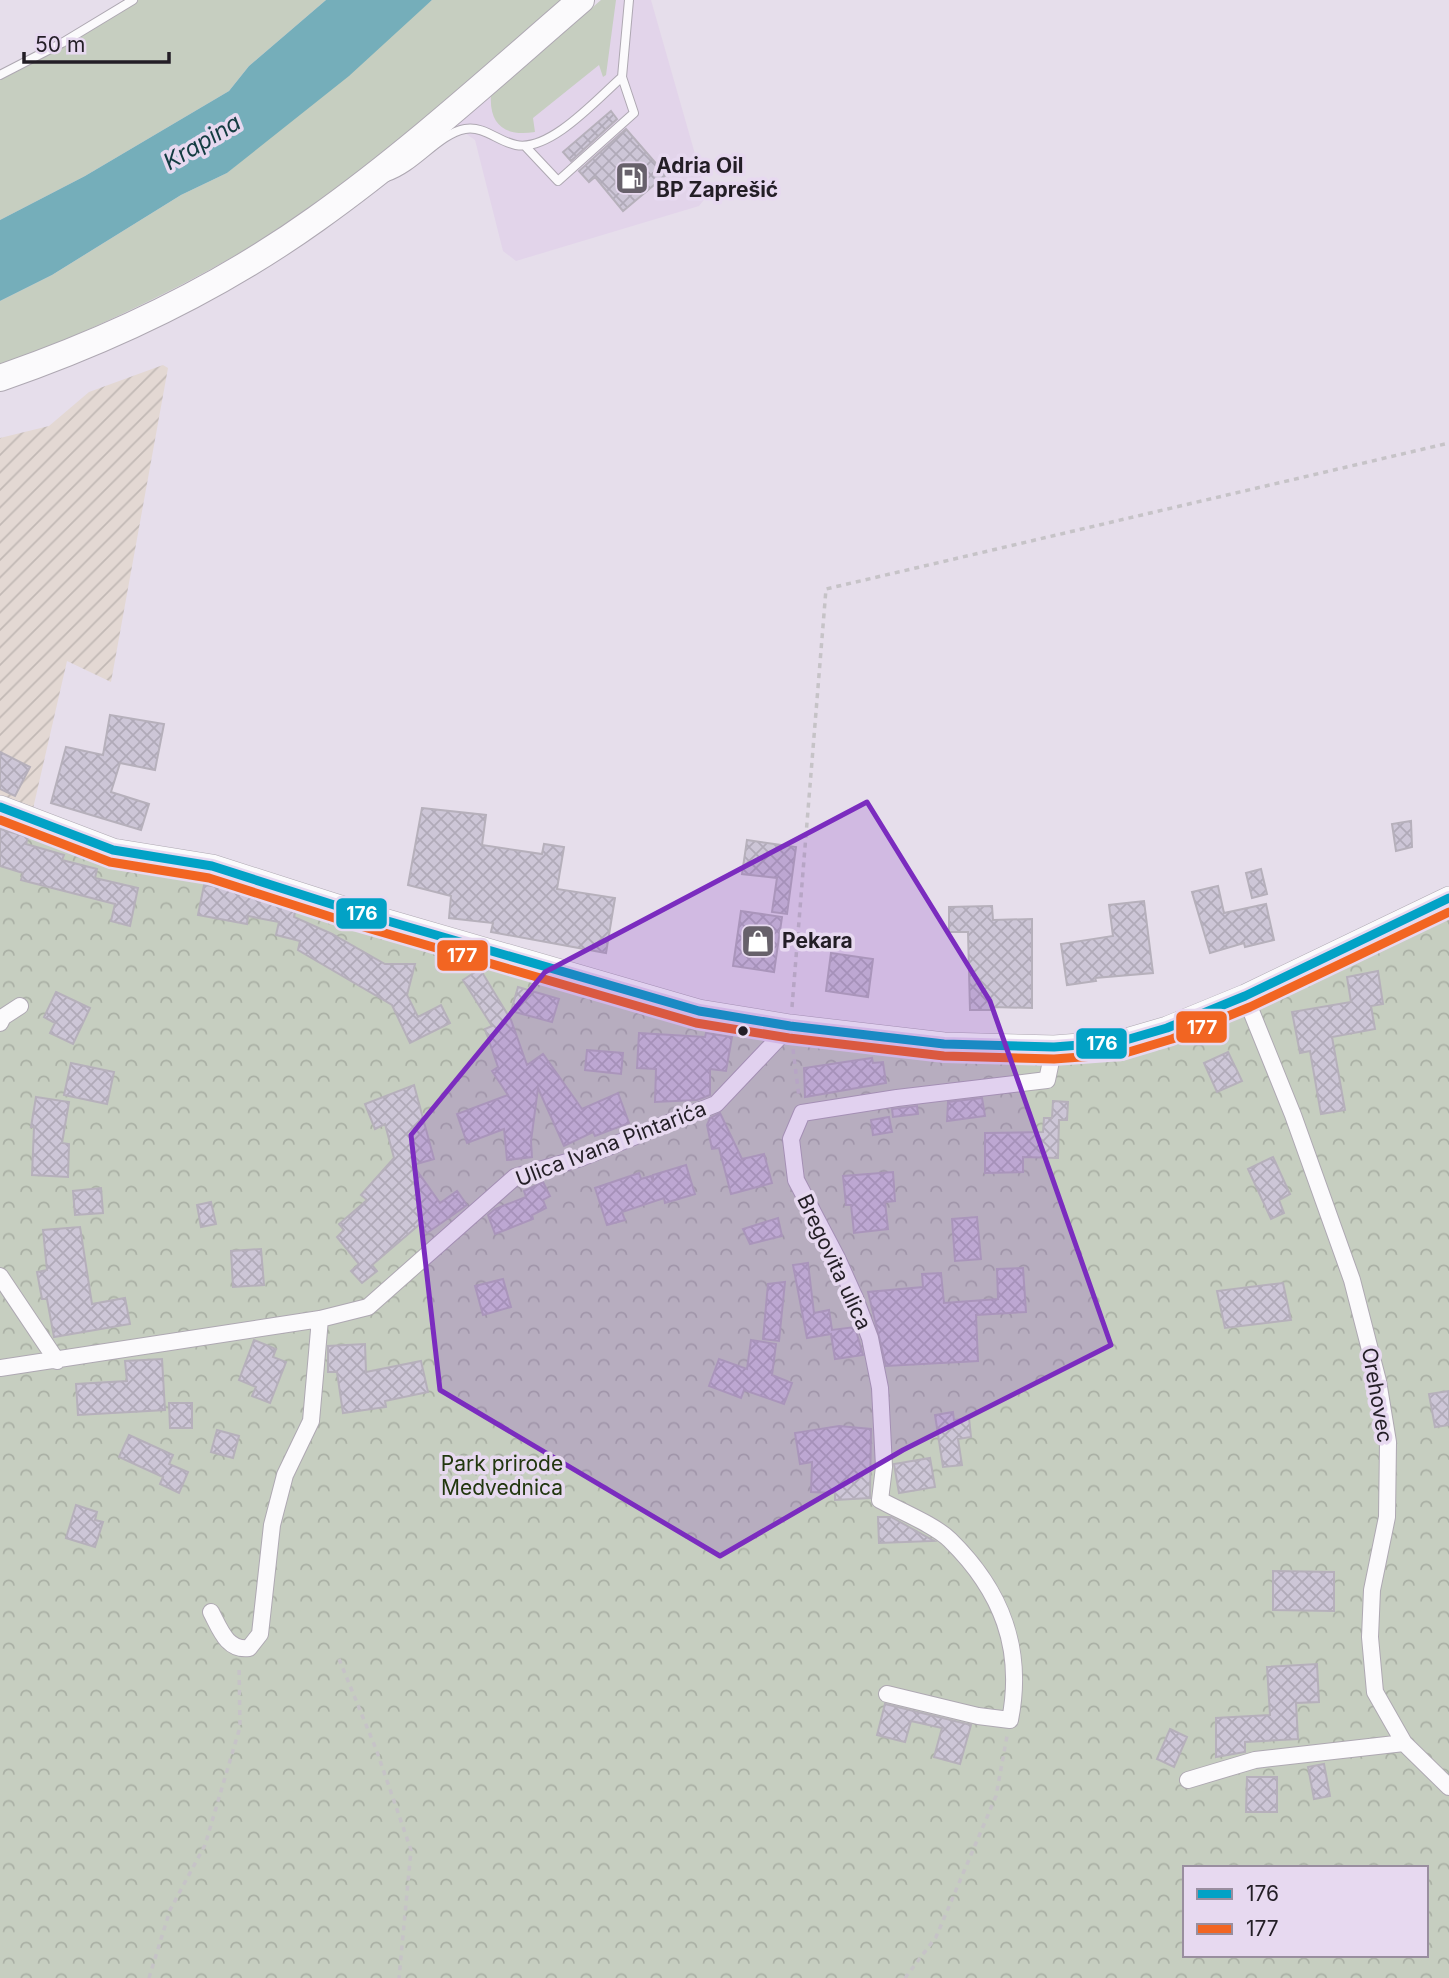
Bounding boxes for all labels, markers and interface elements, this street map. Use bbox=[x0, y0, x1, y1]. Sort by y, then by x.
scale bar bbox=[24, 21, 170, 65]
text: 50 m bbox=[35, 32, 85, 57]
water label: Krapina bbox=[158, 108, 246, 176]
place label: Adria Oil BP Zaprešić bbox=[656, 153, 778, 202]
fuel station icon: Adria Oil BP Zaprešić bbox=[613, 159, 651, 197]
line badge: 176 bbox=[335, 897, 388, 930]
text: 176 bbox=[346, 902, 378, 925]
shop icon: Pekara bbox=[739, 922, 777, 960]
place label: Pekara bbox=[782, 928, 853, 953]
line badge: 177 bbox=[436, 939, 489, 972]
text: 177 bbox=[447, 944, 477, 967]
line badge: 177 bbox=[1175, 1010, 1228, 1044]
text: 177 bbox=[1187, 1016, 1217, 1039]
unlabelled marker bbox=[736, 1024, 750, 1038]
line badge: 176 bbox=[1075, 1027, 1128, 1060]
text: 176 bbox=[1086, 1032, 1118, 1055]
street label: Ulica Ivana Pintarića bbox=[512, 1096, 710, 1191]
street label: Bregovita ulica bbox=[792, 1190, 877, 1334]
street label: Orehovec bbox=[1357, 1345, 1398, 1444]
park label: Park prirode Medvednica bbox=[441, 1451, 563, 1500]
legend bbox=[1183, 1866, 1428, 1957]
text: 176 bbox=[1246, 1881, 1279, 1906]
text: 177 bbox=[1246, 1916, 1279, 1941]

